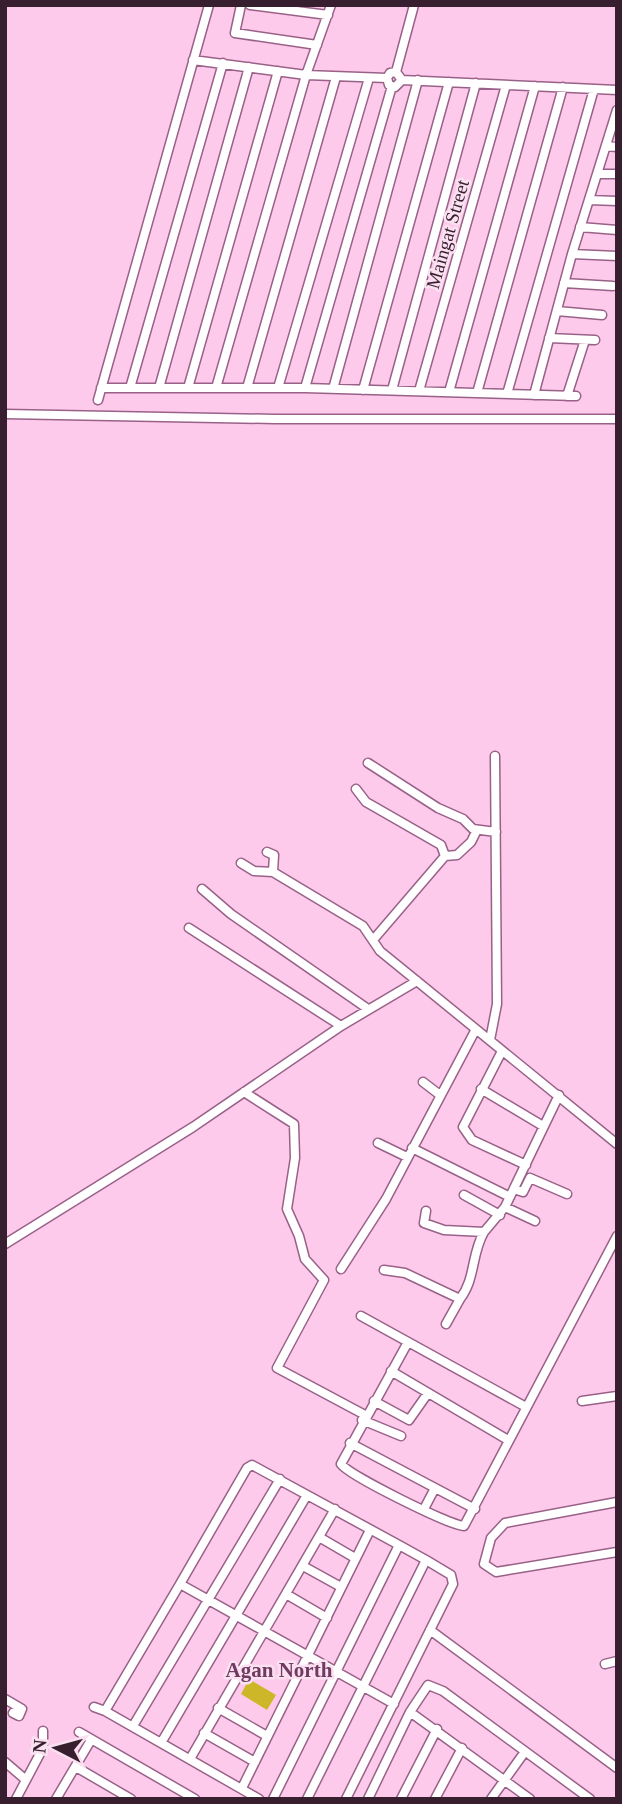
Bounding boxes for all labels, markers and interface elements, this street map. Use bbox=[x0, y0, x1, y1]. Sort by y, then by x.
street label: Maingat Street bbox=[422, 177, 473, 291]
district label: Agan North bbox=[226, 1658, 333, 1682]
north arrow bbox=[21, 1713, 91, 1783]
text: N bbox=[28, 1738, 51, 1754]

